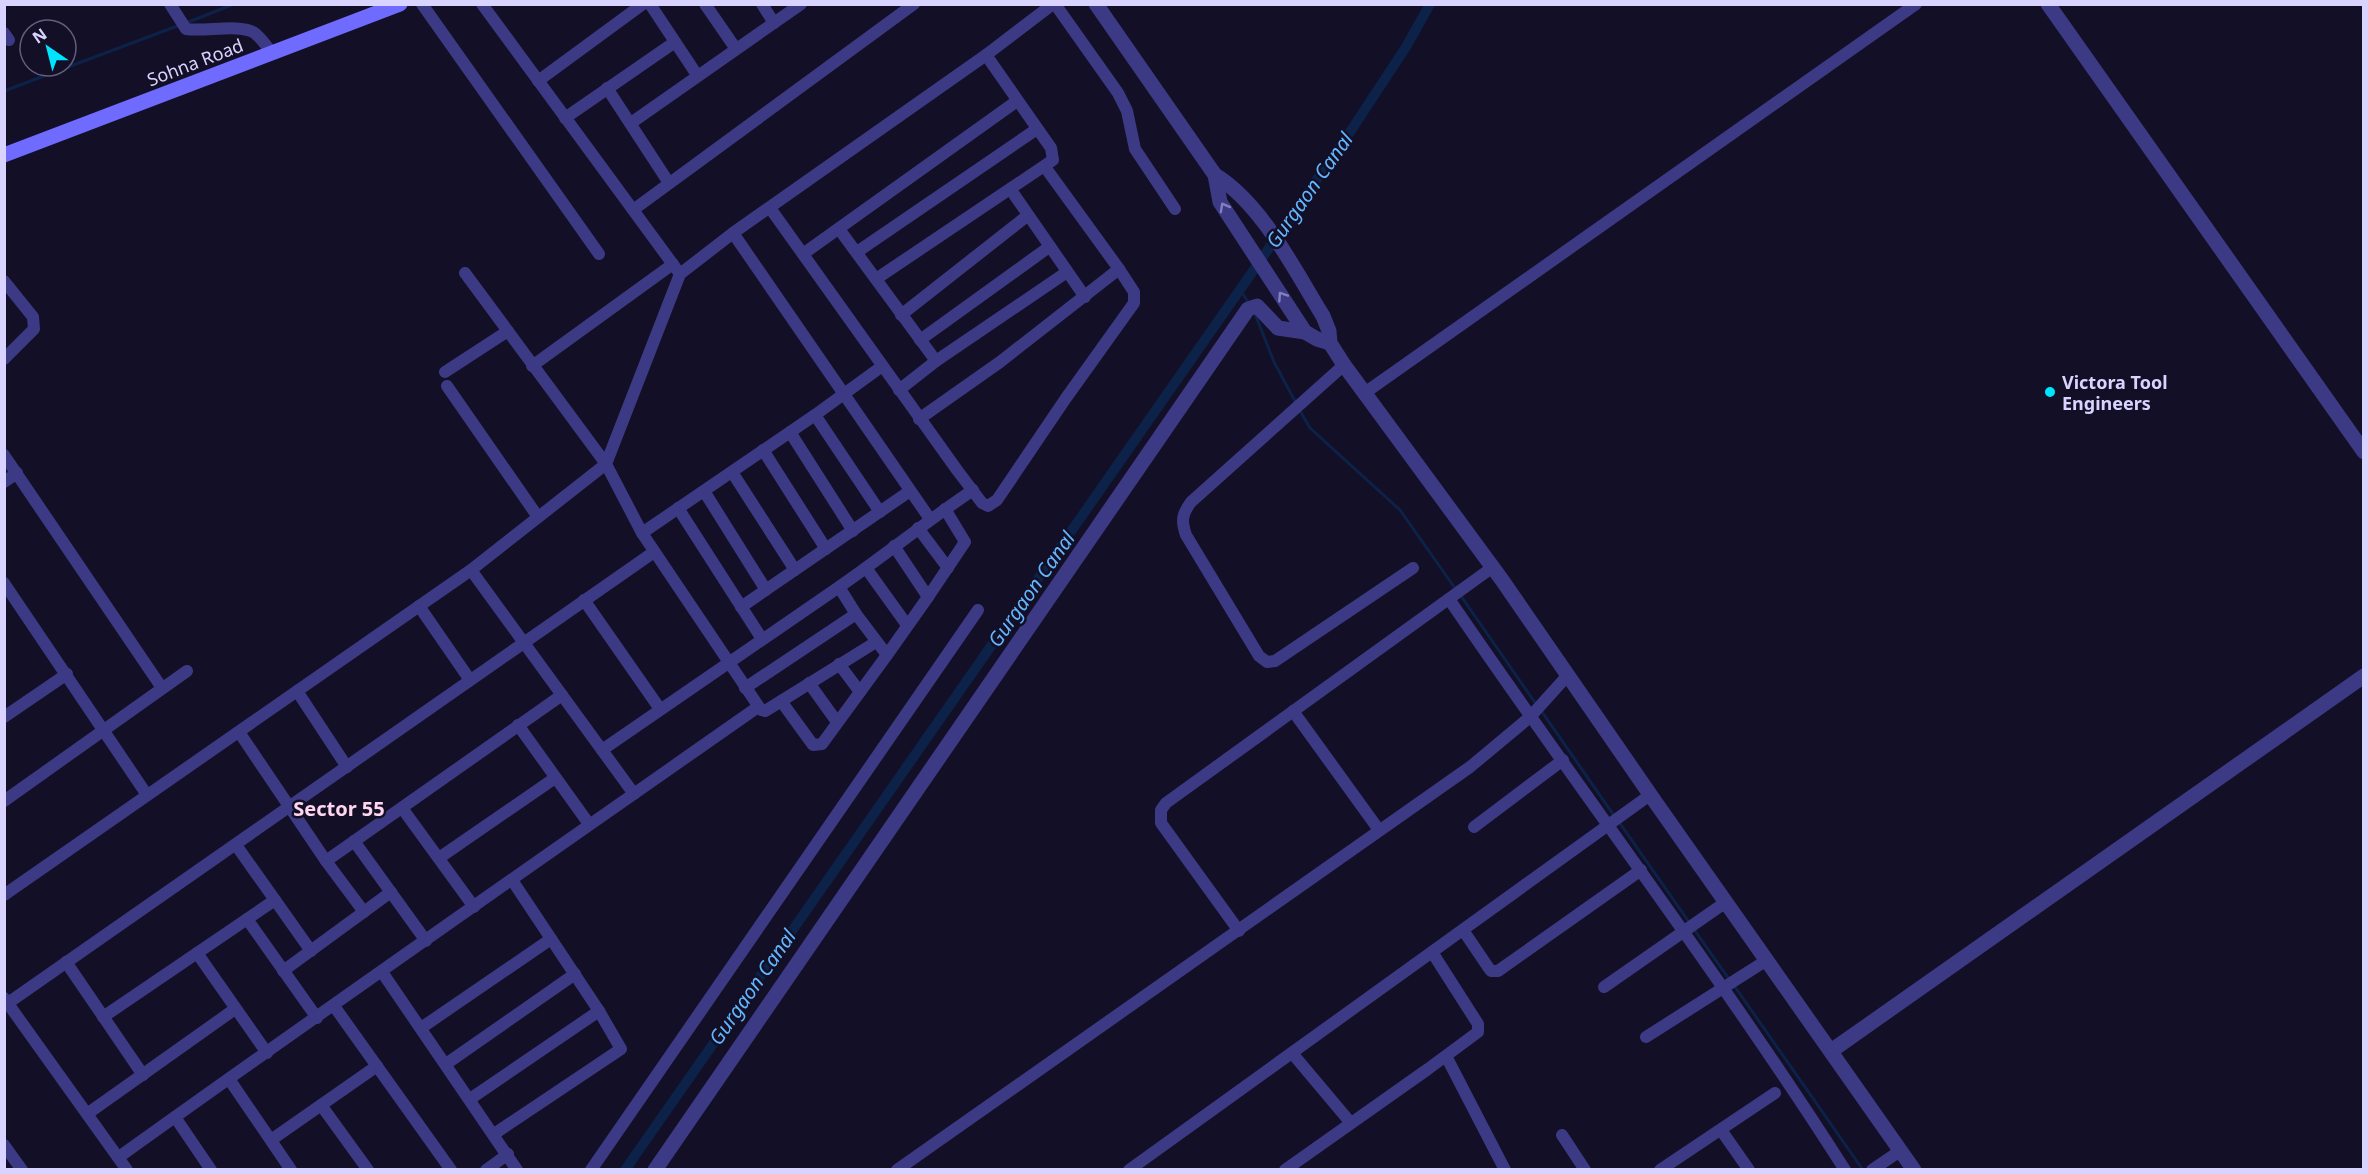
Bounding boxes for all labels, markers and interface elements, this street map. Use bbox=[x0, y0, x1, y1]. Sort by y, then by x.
north arrow bbox=[18, 18, 78, 78]
text: N bbox=[28, 23, 51, 48]
street label: Sohna Road bbox=[144, 33, 246, 91]
water label: Gurgaon Canal bbox=[1259, 126, 1359, 253]
one-way arrow bbox=[1220, 203, 1231, 213]
one-way arrow bbox=[1278, 292, 1289, 303]
place label: Victora Tool Engineers bbox=[2062, 370, 2168, 415]
marker: Victora Tool Engineers bbox=[2043, 385, 2057, 399]
water label: Gurgaon Canal bbox=[981, 525, 1081, 652]
district label: Sector 55 bbox=[293, 795, 385, 822]
water label: Gurgaon Canal bbox=[702, 923, 802, 1050]

